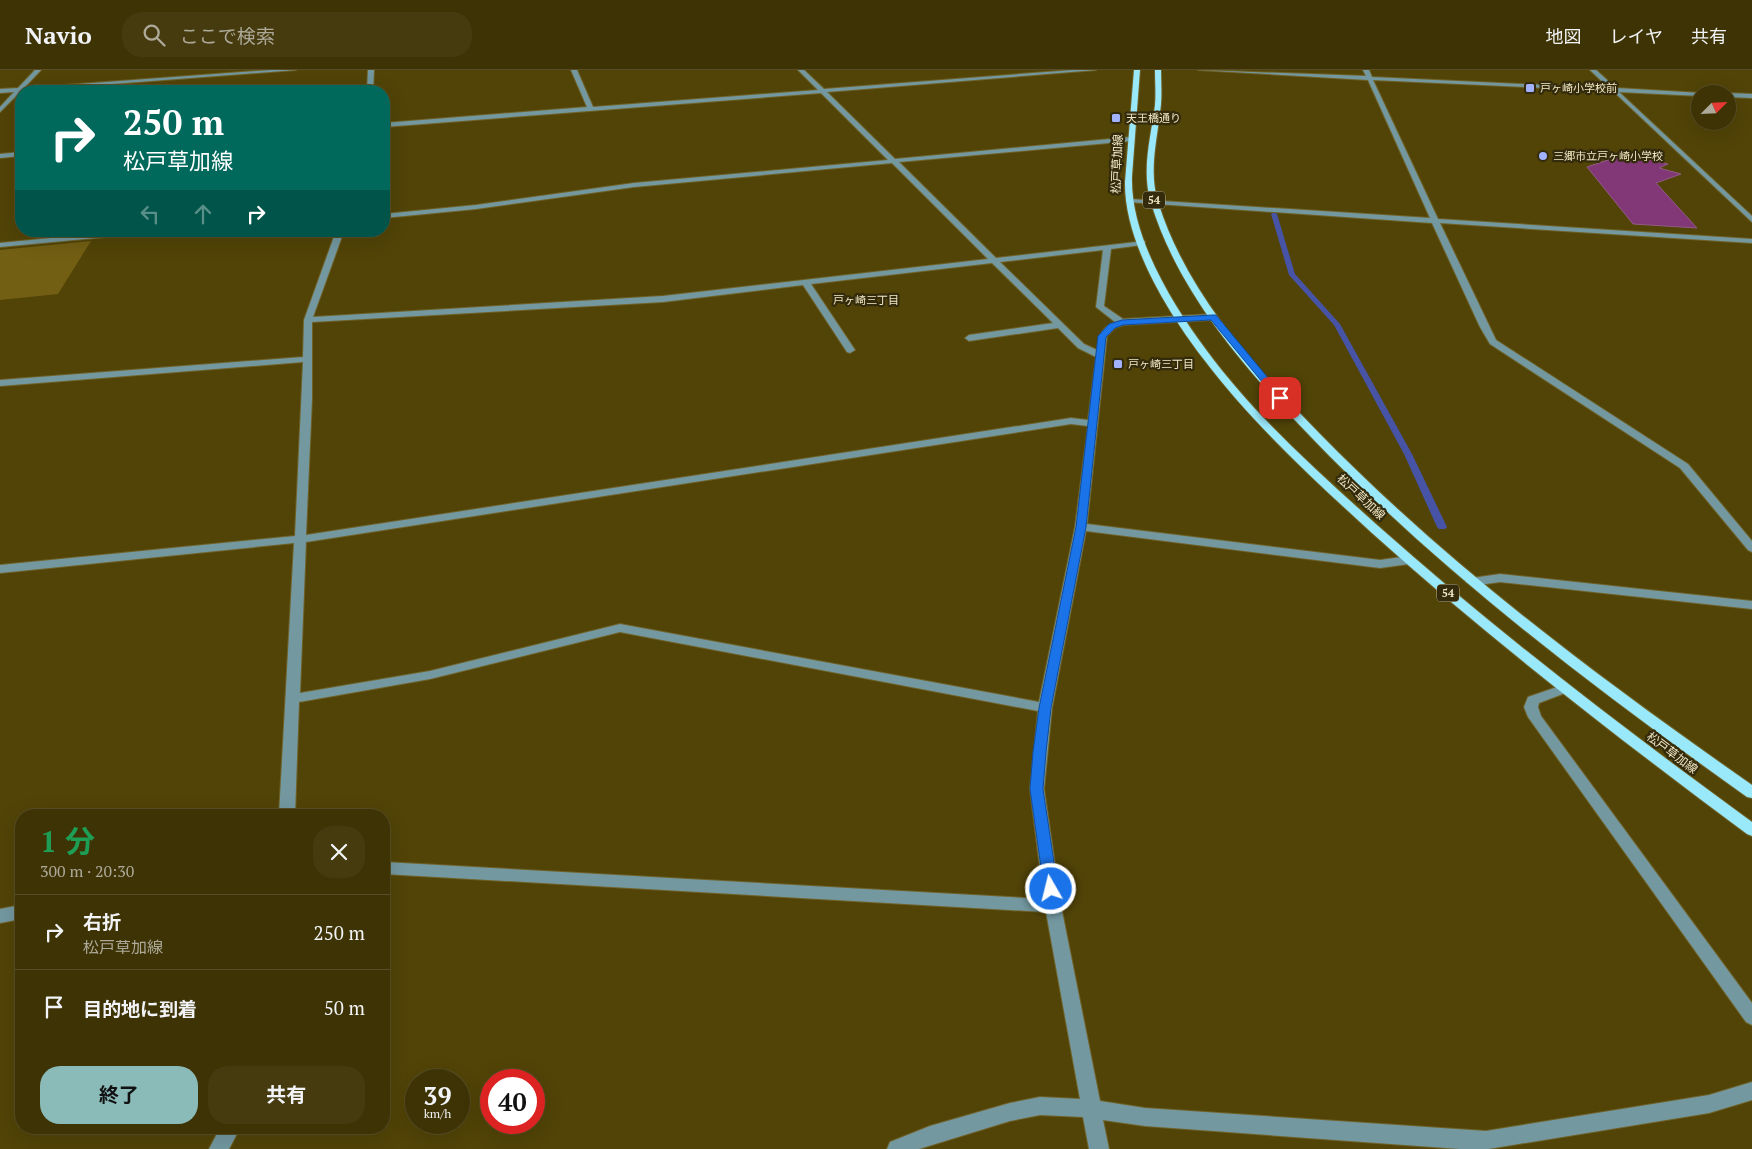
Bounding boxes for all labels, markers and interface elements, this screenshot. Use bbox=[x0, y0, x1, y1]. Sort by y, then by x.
search box bbox=[122, 12, 472, 57]
text: Navio bbox=[25, 19, 92, 51]
icon: search bbox=[140, 21, 168, 49]
text: ここで検索 bbox=[180, 23, 275, 48]
text: 地図 bbox=[1546, 24, 1582, 48]
text: レイヤ bbox=[1610, 24, 1663, 48]
text: 共有 bbox=[1691, 24, 1727, 48]
place label: 戸ヶ崎小学校前 bbox=[1540, 81, 1617, 95]
marker: 戸ヶ崎小学校前 bbox=[1524, 82, 1536, 94]
north arrow bbox=[1691, 85, 1736, 130]
map controls bbox=[1691, 85, 1736, 130]
text: 250 m bbox=[123, 99, 224, 145]
icon: right bbox=[40, 105, 105, 170]
place label: 天王橋通り bbox=[1126, 111, 1181, 125]
marker: 天王橋通り bbox=[1110, 112, 1122, 124]
street label: 松戸草加線 bbox=[1108, 134, 1125, 194]
text: 松戸草加線 bbox=[123, 146, 233, 175]
place label: 三郷市立戸ヶ崎小学校 bbox=[1553, 149, 1663, 163]
marker: 三郷市立戸ヶ崎小学校 bbox=[1537, 150, 1549, 162]
road number: 54 bbox=[1143, 192, 1165, 208]
icon: left bbox=[136, 200, 164, 228]
icon: ahead bbox=[189, 200, 217, 228]
icon: right bbox=[242, 200, 270, 228]
district label: 戸ヶ崎三丁目 bbox=[833, 293, 899, 307]
place label: 戸ヶ崎三丁目 bbox=[1128, 357, 1194, 371]
marker: 戸ヶ崎三丁目 bbox=[1112, 358, 1124, 370]
pin bbox=[1259, 377, 1301, 419]
icon: arrive bbox=[1266, 384, 1294, 412]
street label: 松戸草加線 bbox=[1334, 471, 1388, 523]
road number: 54 bbox=[1437, 584, 1459, 602]
street label: 松戸草加線 bbox=[1644, 729, 1701, 777]
text: 1 分 bbox=[40, 821, 95, 861]
button: close bbox=[313, 826, 365, 878]
text: 300 m · 20:30 bbox=[40, 860, 134, 882]
position arrow bbox=[1024, 862, 1076, 914]
text: 右折 bbox=[83, 909, 121, 934]
icon: right bbox=[40, 918, 68, 946]
text: 250 m bbox=[314, 920, 365, 945]
text: 松戸草加線 bbox=[83, 936, 163, 958]
icon: arrive bbox=[40, 993, 68, 1021]
text: 50 m bbox=[324, 995, 365, 1020]
text: 目的地に到着 bbox=[83, 996, 197, 1021]
button: 終了 bbox=[40, 1066, 198, 1124]
button: 共有 bbox=[208, 1066, 365, 1124]
speed limit sign: 40 bbox=[480, 1069, 545, 1134]
text: 39 bbox=[423, 1079, 452, 1112]
text: km/h bbox=[424, 1106, 451, 1121]

